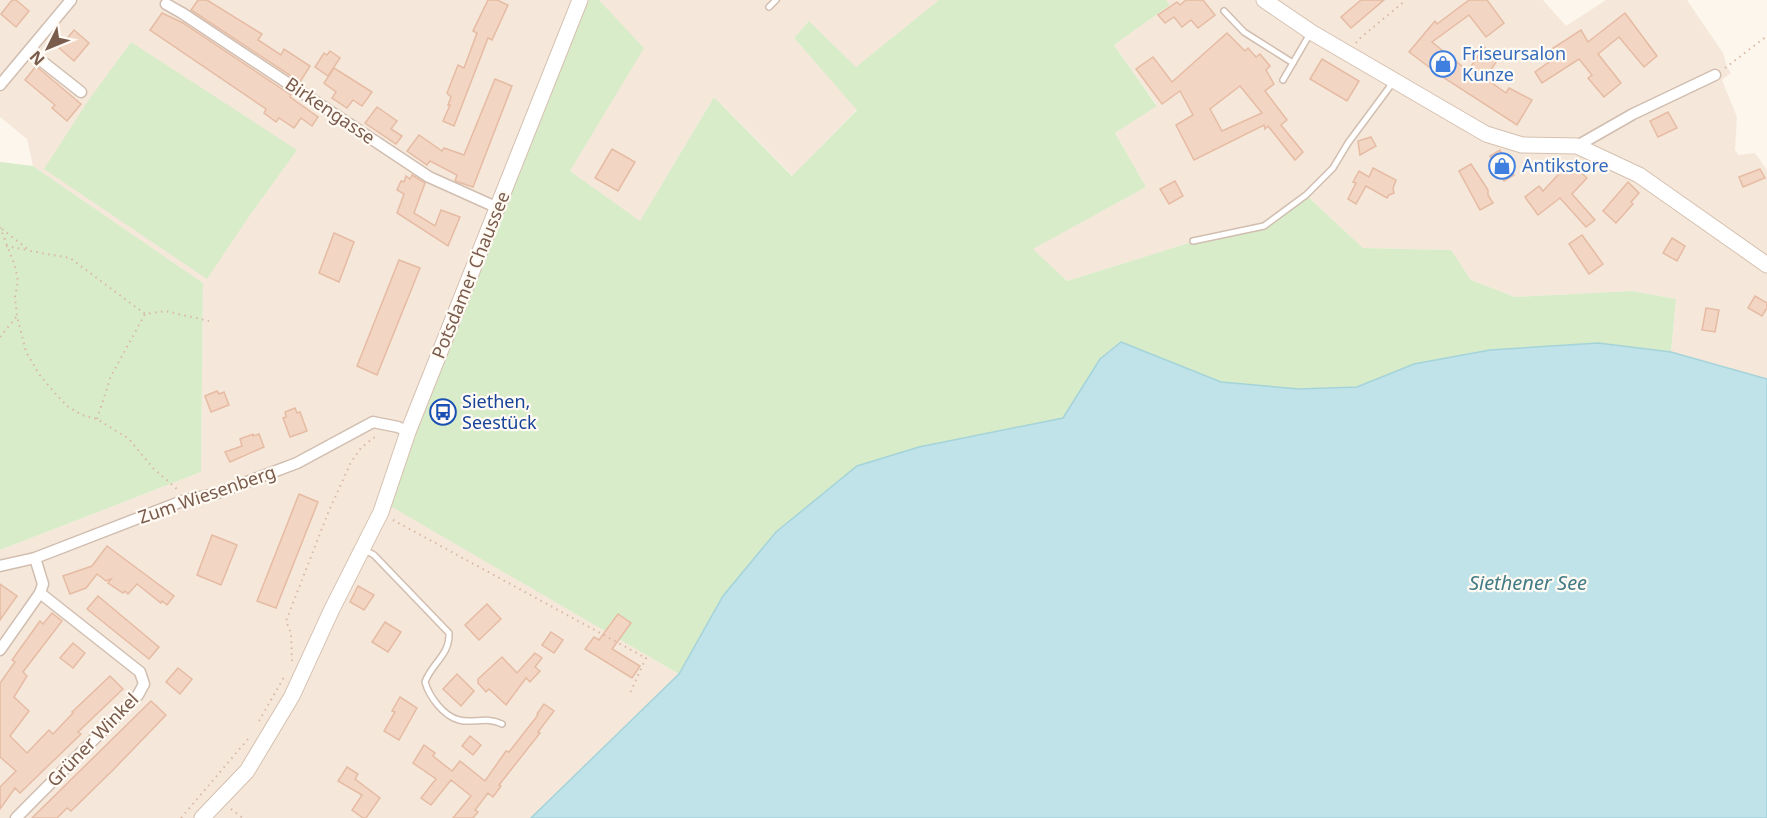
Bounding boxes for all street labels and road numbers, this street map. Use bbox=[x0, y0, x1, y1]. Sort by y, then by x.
street label: Birkengasse bbox=[281, 71, 380, 149]
street label: Potsdamer Chaussee bbox=[426, 187, 515, 362]
street label: Zum Wiesenberg bbox=[135, 459, 279, 529]
street label: Grüner Winkel bbox=[41, 687, 143, 792]

